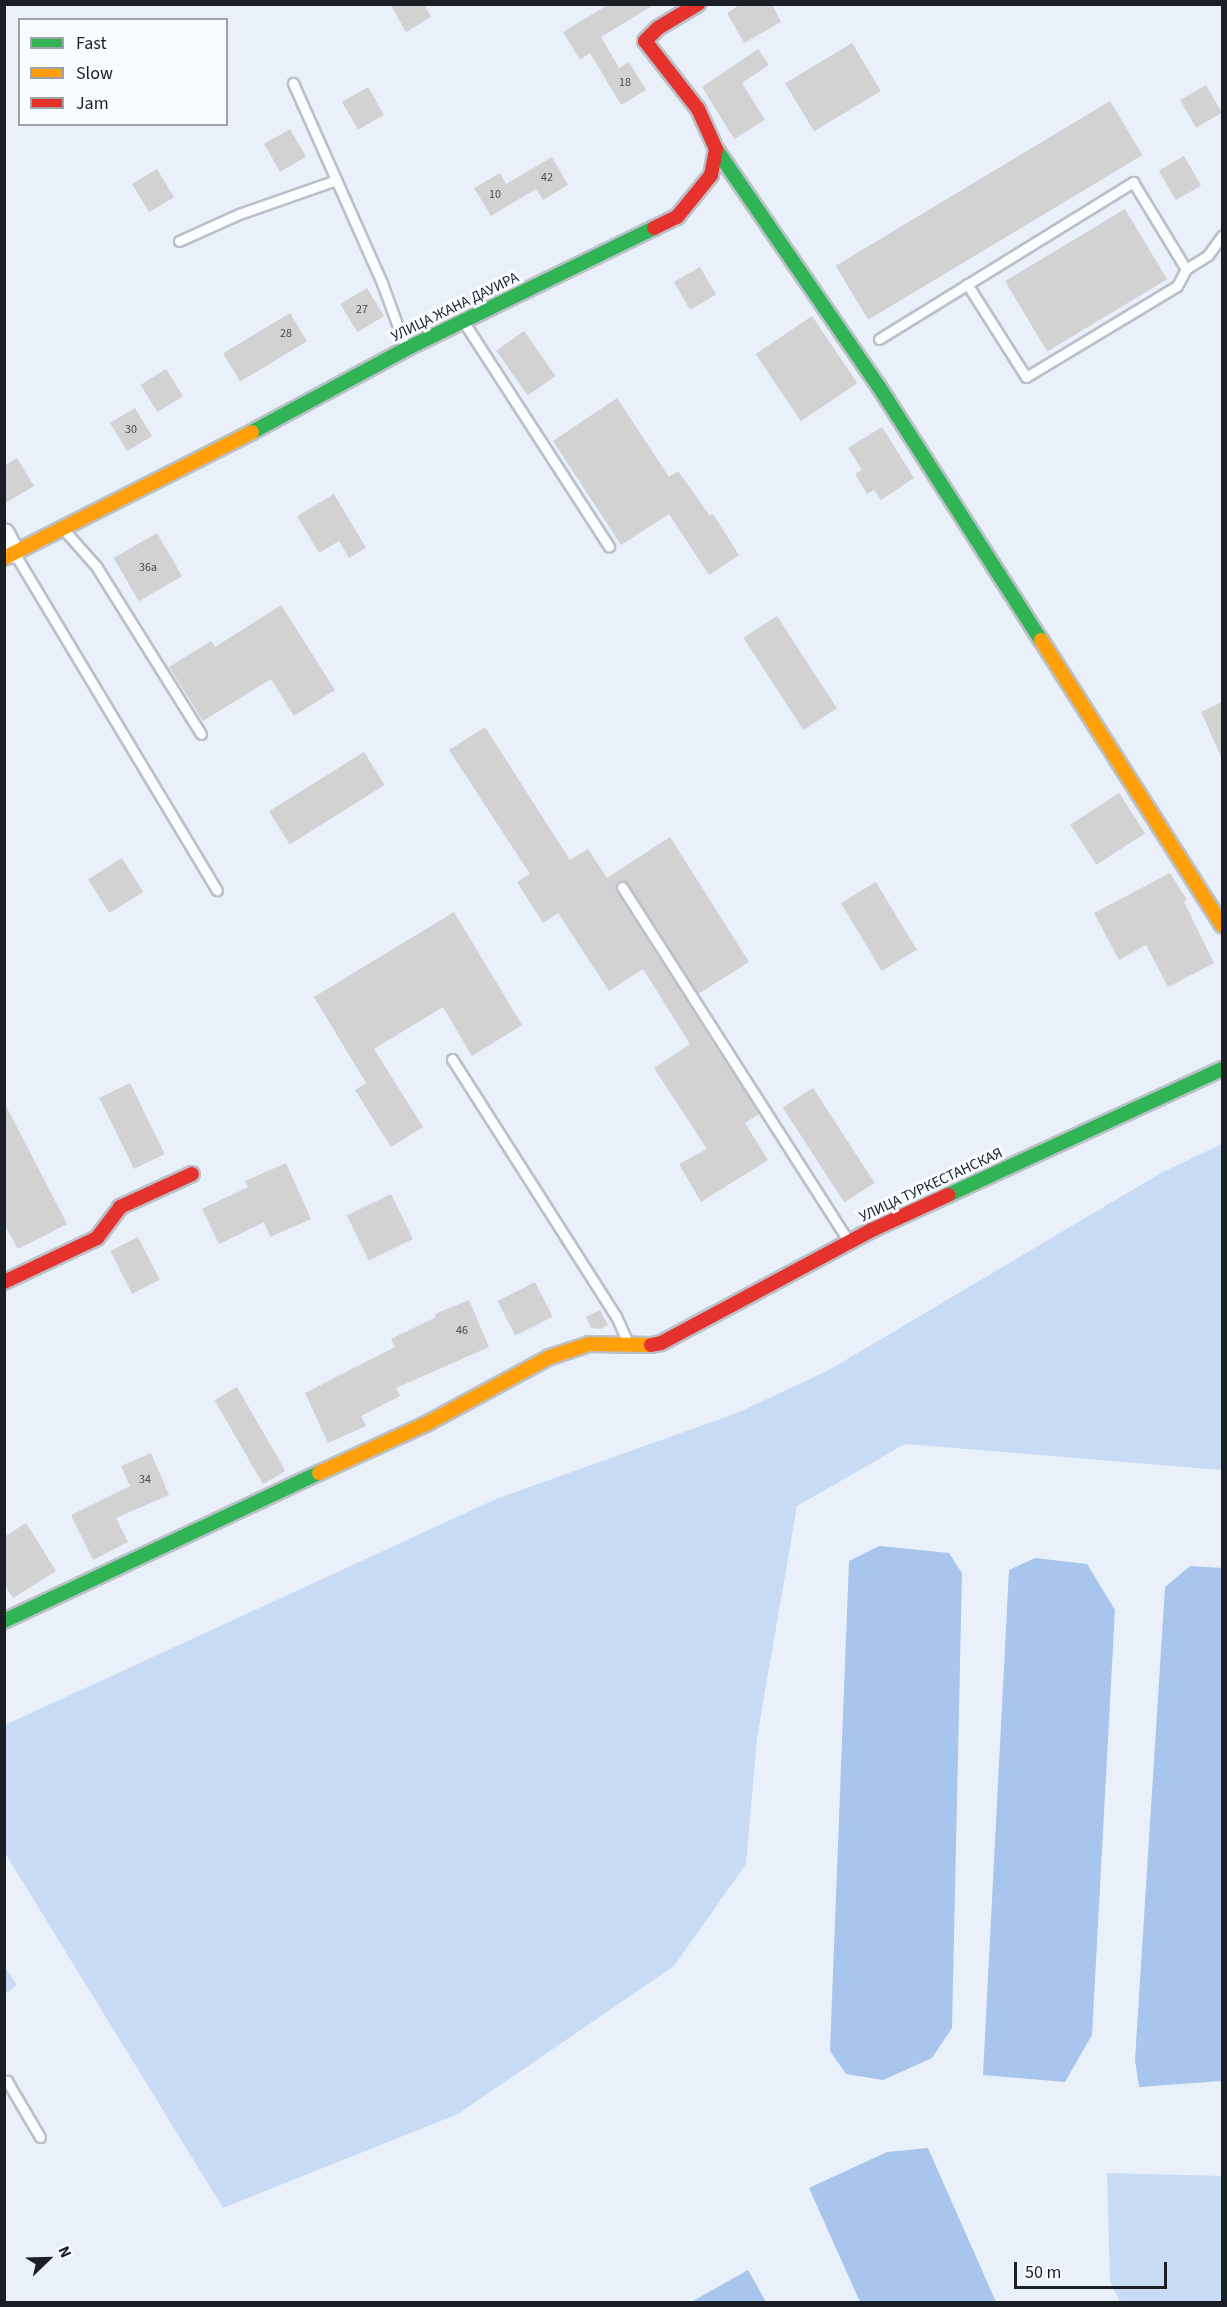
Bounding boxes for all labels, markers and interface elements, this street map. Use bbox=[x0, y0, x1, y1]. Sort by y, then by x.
legend bbox=[18, 18, 228, 126]
text: Fast bbox=[76, 31, 107, 56]
text: Slow bbox=[76, 61, 113, 86]
house number: 18 bbox=[619, 76, 631, 90]
text: Jam bbox=[76, 91, 109, 116]
house number: 42 bbox=[541, 171, 553, 185]
house number: 10 bbox=[489, 188, 501, 202]
street label: УЛИЦА ЖАНА ДАУИРА bbox=[388, 268, 522, 346]
house number: 27 bbox=[356, 303, 368, 317]
house number: 28 bbox=[280, 327, 292, 341]
house number: 30 bbox=[125, 423, 137, 437]
house number: 36а bbox=[139, 561, 157, 575]
street label: УЛИЦА ТУРКЕСТАНСКАЯ bbox=[857, 1144, 1005, 1226]
house number: 46 bbox=[456, 1324, 468, 1338]
house number: 34 bbox=[139, 1473, 151, 1487]
north arrow bbox=[18, 2229, 78, 2289]
text: N bbox=[52, 2243, 77, 2261]
scale bar bbox=[1017, 2250, 1170, 2288]
text: 50 m bbox=[1025, 2260, 1061, 2285]

